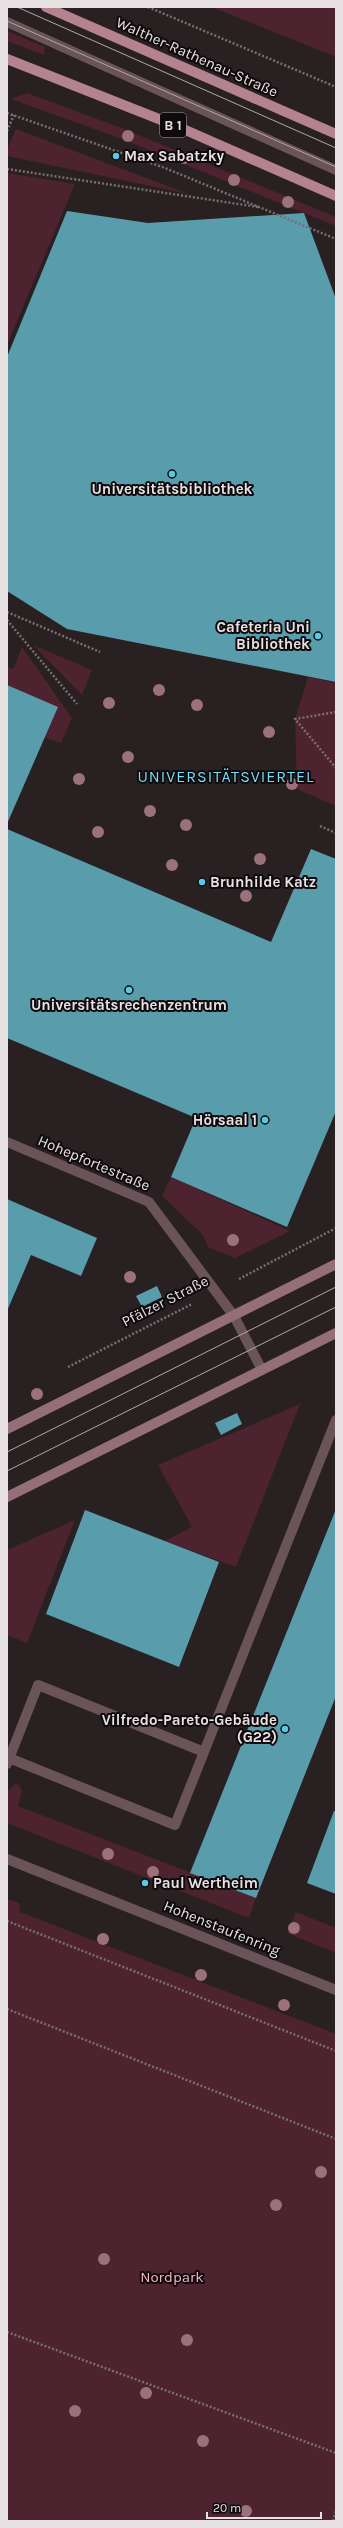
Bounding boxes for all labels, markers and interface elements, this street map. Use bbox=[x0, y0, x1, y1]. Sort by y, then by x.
street label: Walther-Rathenau-Straße bbox=[113, 13, 281, 101]
road number: B 1 bbox=[160, 113, 186, 137]
place label: Max Sabatzky bbox=[124, 147, 224, 165]
marker: Max Sabatzky bbox=[111, 151, 121, 161]
marker: Universitätsbibliothek bbox=[167, 469, 177, 479]
place label: Universitätsbibliothek bbox=[92, 480, 253, 498]
place label: Cafeteria Uni Bibliothek bbox=[216, 618, 310, 653]
marker: Cafeteria Uni Bibliothek bbox=[313, 631, 323, 641]
district label: UNIVERSITÄTSVIERTEL bbox=[137, 767, 315, 786]
place label: Brunhilde Katz bbox=[210, 873, 316, 891]
marker: Brunhilde Katz bbox=[197, 877, 207, 887]
marker: Universitätsrechenzentrum bbox=[124, 985, 134, 995]
place label: Universitätsrechenzentrum bbox=[31, 996, 227, 1014]
place label: Hörsaal 1 bbox=[193, 1111, 257, 1129]
marker: Hörsaal 1 bbox=[260, 1115, 270, 1125]
street label: Hohepfortestraße bbox=[35, 1131, 153, 1195]
street label: Pfälzer Straße bbox=[119, 1271, 211, 1331]
place label: Vilfredo-Pareto-Gebäude (G22) bbox=[102, 1711, 277, 1746]
marker: Vilfredo-Pareto-Gebäude (G22) bbox=[280, 1724, 290, 1734]
place label: Paul Wertheim bbox=[153, 1874, 258, 1892]
marker: Paul Wertheim bbox=[140, 1878, 150, 1888]
street label: Hohenstaufenring bbox=[161, 1896, 283, 1960]
park label: Nordpark bbox=[140, 2268, 204, 2286]
scale bar bbox=[207, 2494, 321, 2520]
text: 20 m bbox=[213, 2501, 241, 2515]

